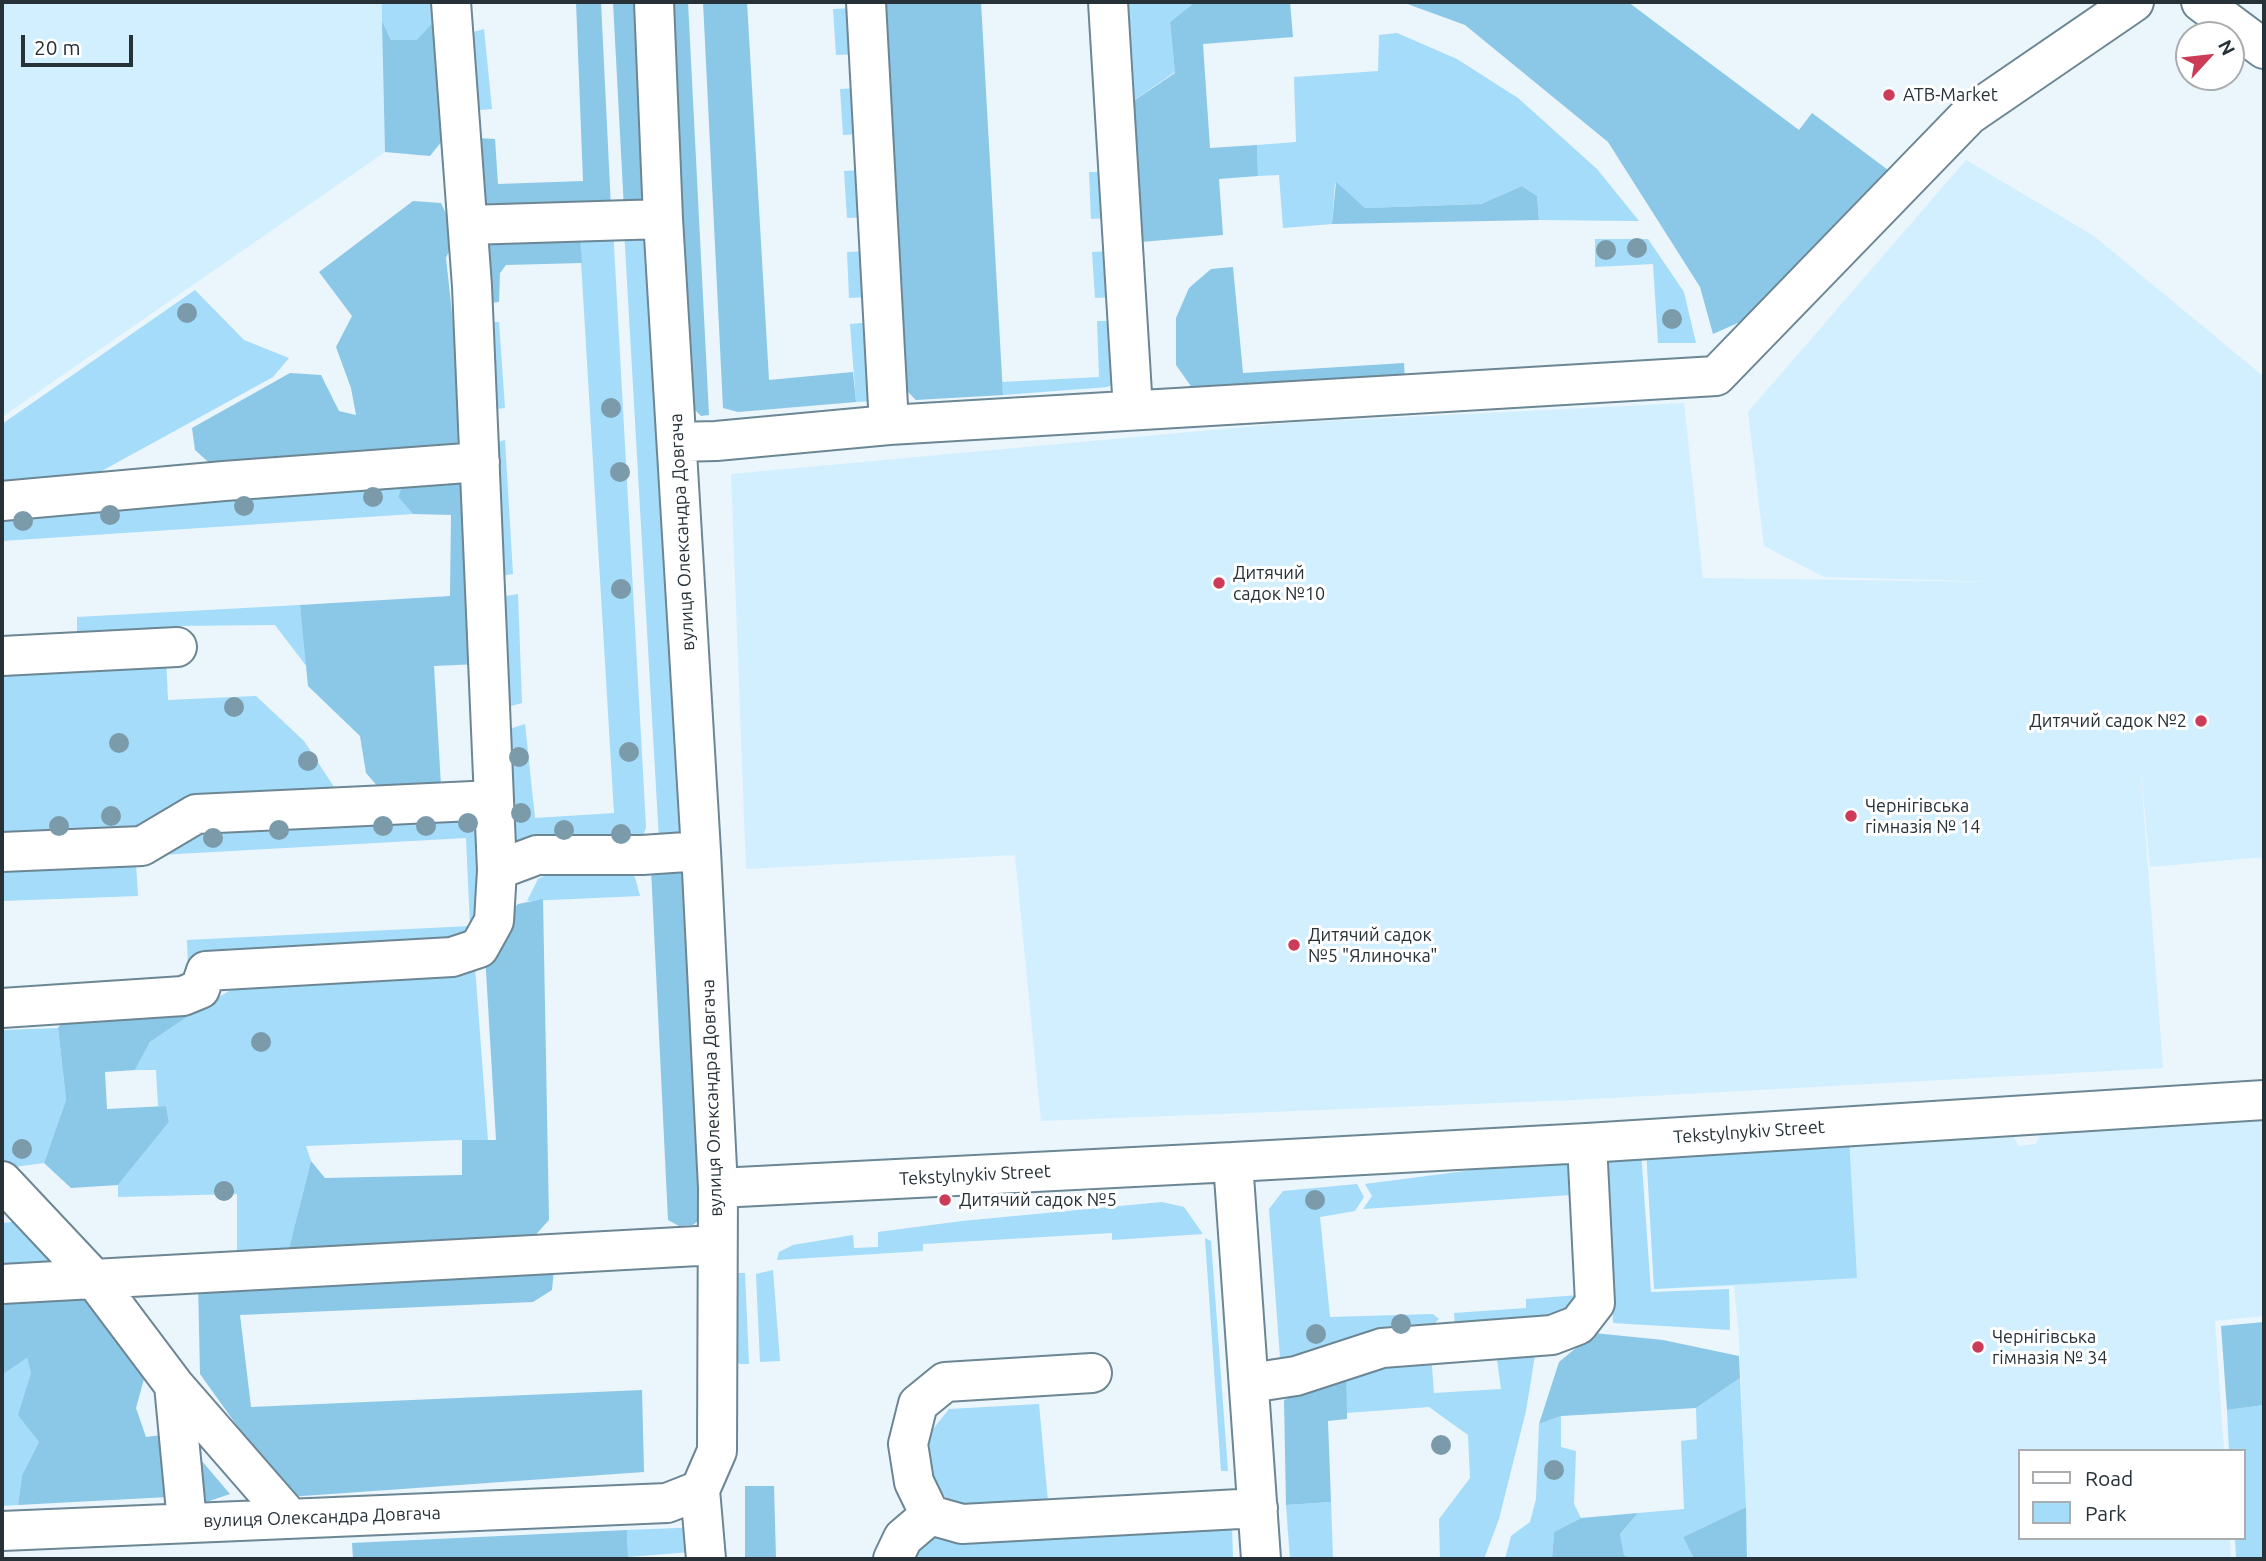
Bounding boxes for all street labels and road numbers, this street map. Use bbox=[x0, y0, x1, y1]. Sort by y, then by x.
street label: вулиця Олександра Довгача bbox=[665, 413, 699, 651]
street label: вулиця Олександра Довгача bbox=[697, 979, 727, 1217]
street label: Tekstylnykiv Street bbox=[1672, 1116, 1826, 1148]
street label: Tekstylnykiv Street bbox=[899, 1160, 1051, 1190]
street label: вулиця Олександра Довгача bbox=[203, 1502, 441, 1532]

